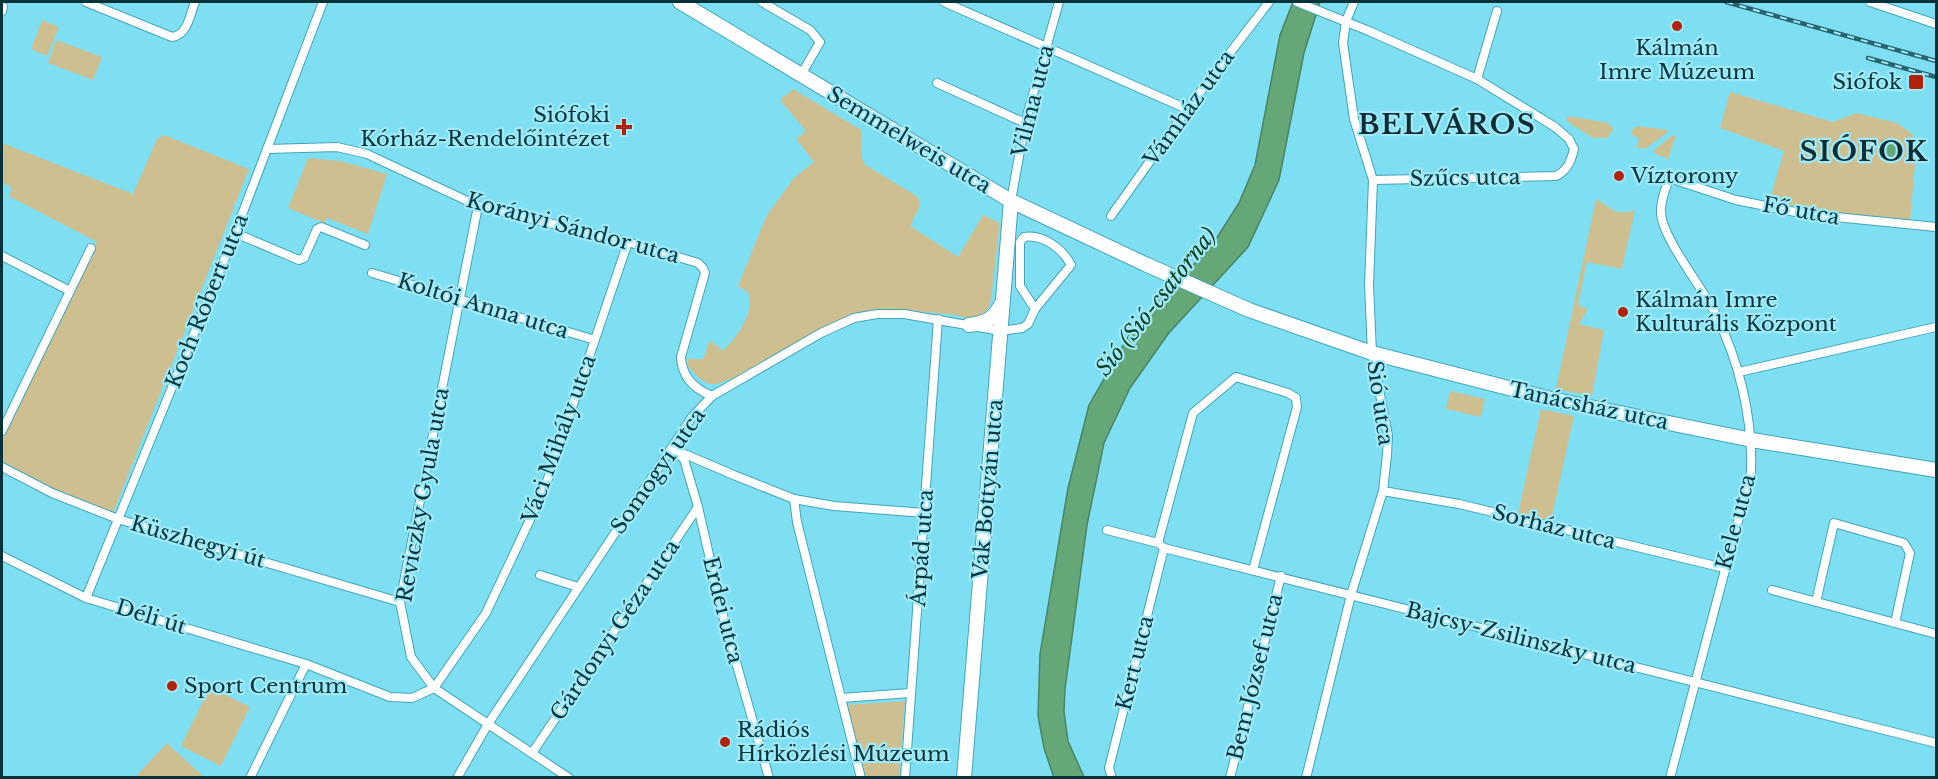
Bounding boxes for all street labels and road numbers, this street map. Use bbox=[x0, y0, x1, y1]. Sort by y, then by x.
street label: Vilma utca bbox=[1006, 42, 1060, 161]
street label: Vámház utca bbox=[1138, 45, 1240, 172]
street label: Semmelweis utca bbox=[822, 81, 996, 199]
street label: Szűcs utca bbox=[1409, 164, 1521, 192]
street label: Korányi Sándor utca bbox=[464, 187, 683, 269]
street label: Fő utca bbox=[1760, 191, 1842, 231]
street label: Koch Róbert utca bbox=[160, 210, 254, 392]
street label: Koltói Anna utca bbox=[394, 268, 572, 345]
street label: Váci Mihály utca bbox=[516, 351, 602, 528]
street label: Sió utca bbox=[1361, 359, 1399, 447]
street label: Tanácsház utca bbox=[1507, 376, 1671, 436]
street label: Reviczky Gyula utca bbox=[391, 385, 455, 604]
street label: Vak Bottyán utca bbox=[967, 397, 1009, 581]
street label: Somogyi utca bbox=[605, 403, 711, 539]
street label: Kele utca bbox=[1711, 471, 1761, 573]
street label: Árpád utca bbox=[905, 488, 939, 608]
street label: Sorház utca bbox=[1490, 499, 1619, 555]
street label: Küszhegyi út bbox=[128, 510, 268, 574]
street label: Gárdonyi Géza utca bbox=[545, 534, 685, 725]
street label: Erdei utca bbox=[697, 554, 749, 667]
street label: Bem József utca bbox=[1222, 591, 1288, 763]
street label: Déli út bbox=[112, 594, 190, 640]
street label: Bajcsy-Zsilinszky utca bbox=[1403, 597, 1639, 679]
street label: Kert utca bbox=[1111, 613, 1159, 713]

